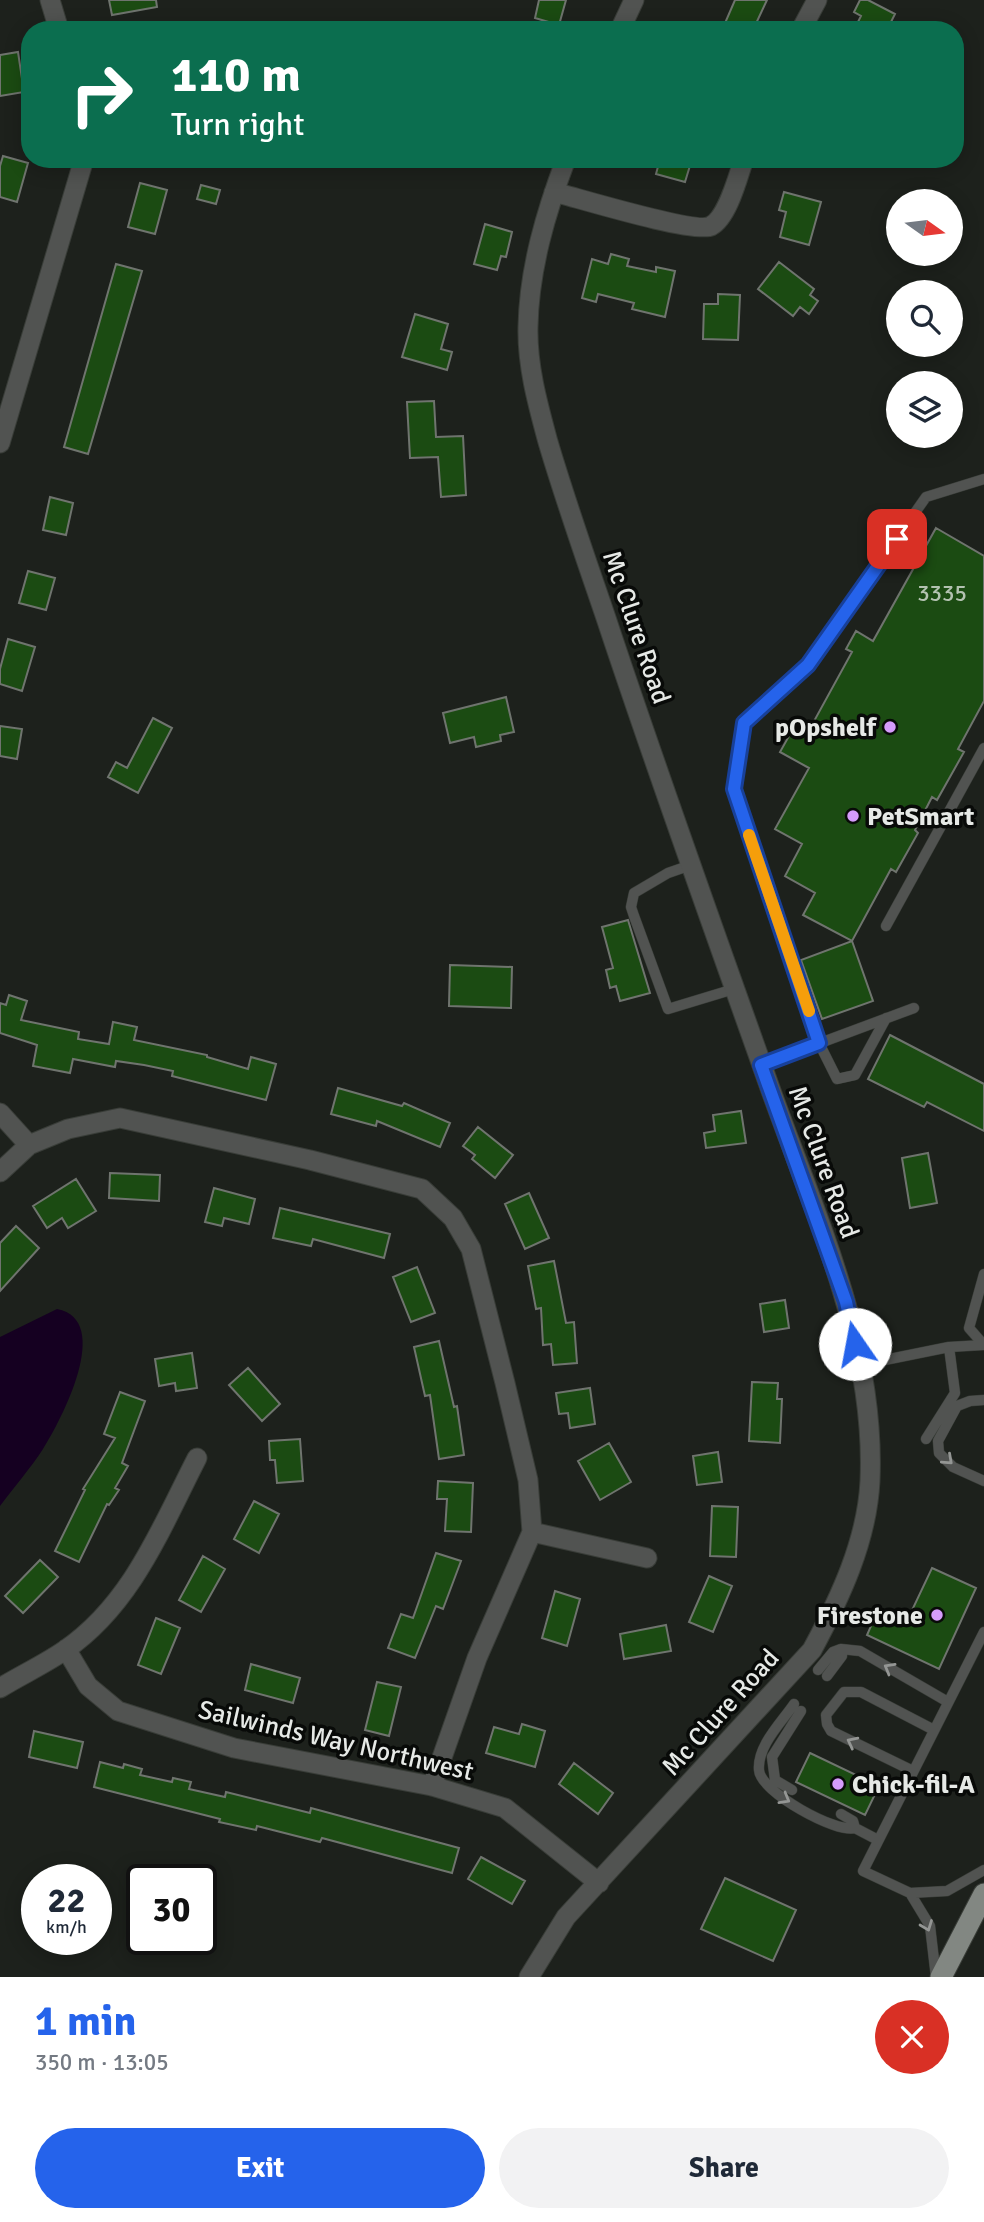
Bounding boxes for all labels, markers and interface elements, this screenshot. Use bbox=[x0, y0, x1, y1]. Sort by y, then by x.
text: 110 m bbox=[171, 45, 301, 105]
icon: right bbox=[56, 49, 147, 140]
text: Turn right bbox=[171, 105, 304, 144]
north arrow bbox=[886, 189, 962, 266]
map controls bbox=[886, 189, 963, 448]
button: search bbox=[886, 280, 963, 357]
button: layers bbox=[886, 371, 963, 448]
pin bbox=[867, 509, 927, 569]
icon: arrive bbox=[878, 520, 916, 558]
street label: Mc Clure Road bbox=[595, 547, 677, 708]
house number: 3335 bbox=[917, 579, 967, 608]
place label: pOpshelf bbox=[775, 712, 878, 744]
marker: pOpshelf bbox=[882, 719, 898, 735]
place label: PetSmart bbox=[867, 801, 975, 833]
marker: PetSmart bbox=[845, 808, 861, 824]
street label: Mc Clure Road bbox=[781, 1082, 865, 1243]
position arrow bbox=[818, 1307, 892, 1381]
one-way arrow bbox=[940, 1452, 953, 1464]
place label: Firestone bbox=[817, 1600, 923, 1632]
marker: Firestone bbox=[929, 1607, 945, 1623]
street label: Mc Clure Road bbox=[655, 1643, 786, 1783]
one-way arrow bbox=[884, 1663, 896, 1676]
street label: Sailwinds Way Northwest bbox=[195, 1694, 476, 1788]
one-way arrow bbox=[847, 1737, 859, 1751]
place label: Chick-fil-A bbox=[852, 1769, 975, 1801]
marker: Chick-fil-A bbox=[830, 1776, 846, 1792]
one-way arrow bbox=[778, 1791, 791, 1804]
speed limit sign: 30 bbox=[126, 1864, 217, 1955]
text: 22 bbox=[48, 1879, 85, 1922]
text: km/h bbox=[46, 1916, 87, 1938]
one-way arrow bbox=[919, 1919, 933, 1931]
text: 1 min bbox=[35, 1996, 136, 2047]
button: close bbox=[875, 2000, 949, 2074]
text: 350 m · 13:05 bbox=[35, 2048, 169, 2077]
button: Exit bbox=[35, 2128, 485, 2208]
button: Share bbox=[499, 2128, 949, 2208]

